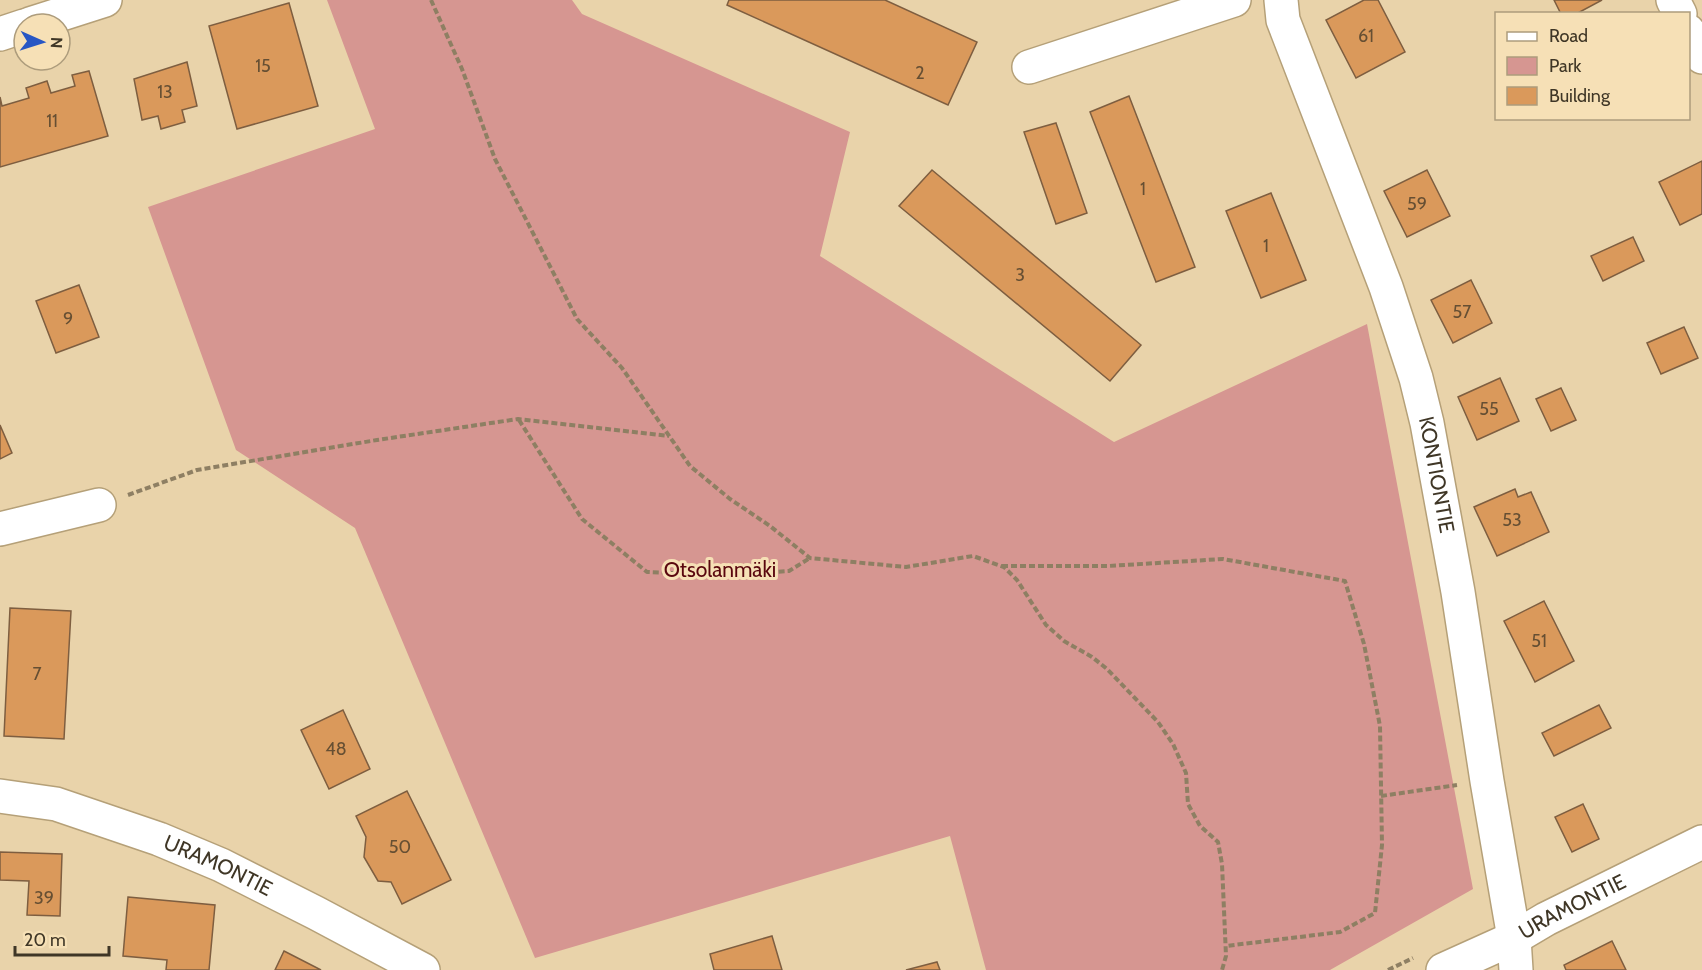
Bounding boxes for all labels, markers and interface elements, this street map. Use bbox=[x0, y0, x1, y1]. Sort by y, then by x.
north arrow bbox=[12, 12, 72, 72]
legend bbox=[1495, 12, 1690, 120]
house number: 61 bbox=[1358, 25, 1374, 47]
text: Road bbox=[1549, 25, 1588, 47]
text: N bbox=[47, 37, 66, 49]
house number: 15 bbox=[255, 55, 271, 77]
text: Park bbox=[1549, 55, 1582, 77]
house number: 2 bbox=[915, 62, 925, 84]
house number: 13 bbox=[157, 81, 173, 103]
text: Building bbox=[1549, 85, 1611, 107]
house number: 11 bbox=[46, 110, 58, 132]
house number: 1 bbox=[1140, 178, 1146, 200]
house number: 59 bbox=[1407, 193, 1427, 215]
house number: 1 bbox=[1263, 235, 1269, 257]
house number: 3 bbox=[1015, 264, 1025, 286]
house number: 57 bbox=[1453, 301, 1471, 323]
house number: 9 bbox=[63, 308, 73, 330]
house number: 55 bbox=[1479, 398, 1499, 420]
street label: KONTIONTIE bbox=[1414, 414, 1460, 535]
house number: 53 bbox=[1502, 509, 1522, 531]
park label: Otsolanmäki bbox=[664, 557, 776, 582]
house number: 51 bbox=[1531, 630, 1547, 652]
house number: 7 bbox=[32, 663, 42, 685]
house number: 48 bbox=[325, 738, 347, 760]
street label: URAMONTIE bbox=[160, 829, 277, 901]
house number: 50 bbox=[389, 836, 411, 858]
street label: URAMONTIE bbox=[1514, 869, 1630, 944]
house number: 39 bbox=[34, 887, 54, 909]
scale bar bbox=[15, 919, 110, 957]
text: 20 m bbox=[24, 929, 66, 951]

